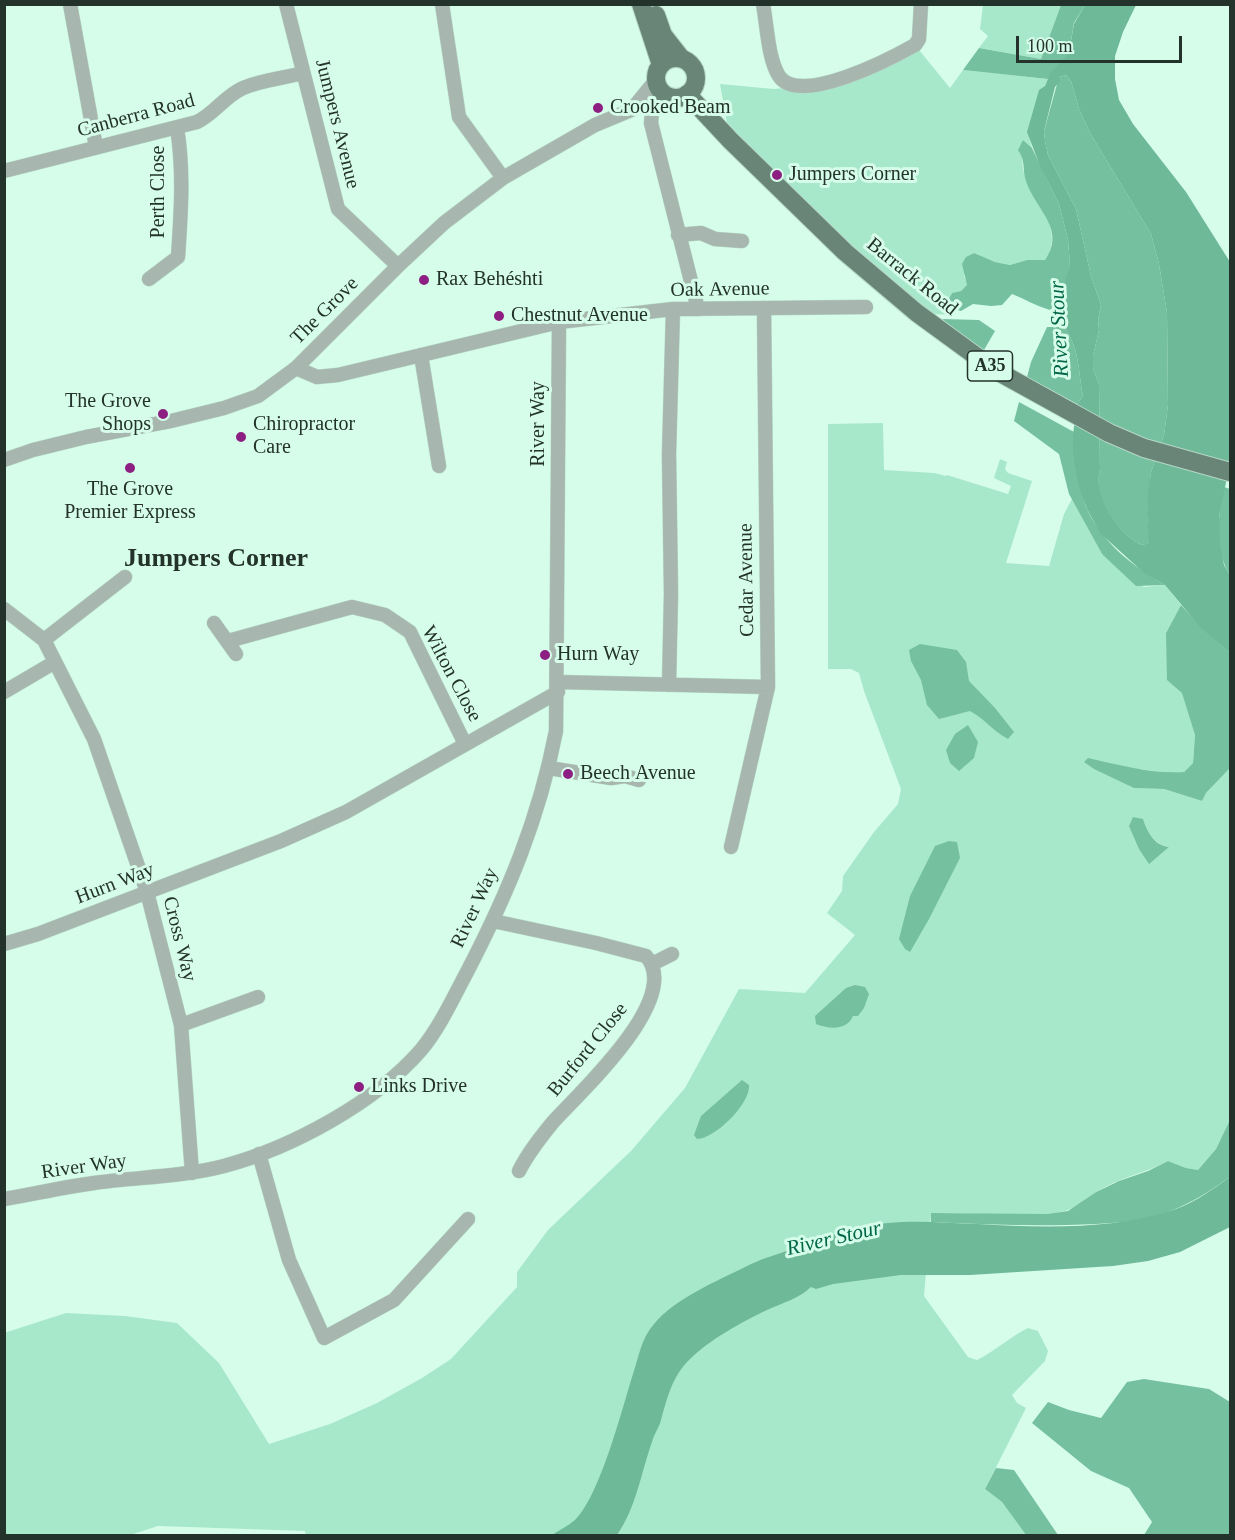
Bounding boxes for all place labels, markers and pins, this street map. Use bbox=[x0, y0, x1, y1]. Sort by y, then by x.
place label: Crooked Beam bbox=[610, 96, 731, 120]
marker: Crooked Beam bbox=[591, 101, 605, 115]
place label: Jumpers Corner bbox=[789, 163, 916, 187]
marker: Jumpers Corner bbox=[770, 168, 784, 182]
place label: Rax Behéshti bbox=[436, 268, 543, 292]
marker: Rax Behéshti bbox=[417, 273, 431, 287]
place label: Chestnut Avenue bbox=[511, 304, 648, 328]
marker: Chestnut Avenue bbox=[492, 309, 506, 323]
place label: The Grove Shops bbox=[65, 390, 151, 437]
marker: The Grove Shops bbox=[156, 407, 170, 421]
place label: Chiropractor Care bbox=[253, 413, 355, 460]
marker: Chiropractor Care bbox=[234, 430, 248, 444]
marker: The Grove Premier Express bbox=[123, 461, 137, 475]
place label: The Grove Premier Express bbox=[64, 478, 196, 525]
place label: Hurn Way bbox=[557, 643, 639, 667]
marker: Hurn Way bbox=[538, 648, 552, 662]
place label: Beech Avenue bbox=[580, 762, 696, 786]
marker: Beech Avenue bbox=[561, 767, 575, 781]
place label: Links Drive bbox=[371, 1075, 467, 1099]
marker: Links Drive bbox=[352, 1080, 366, 1094]

